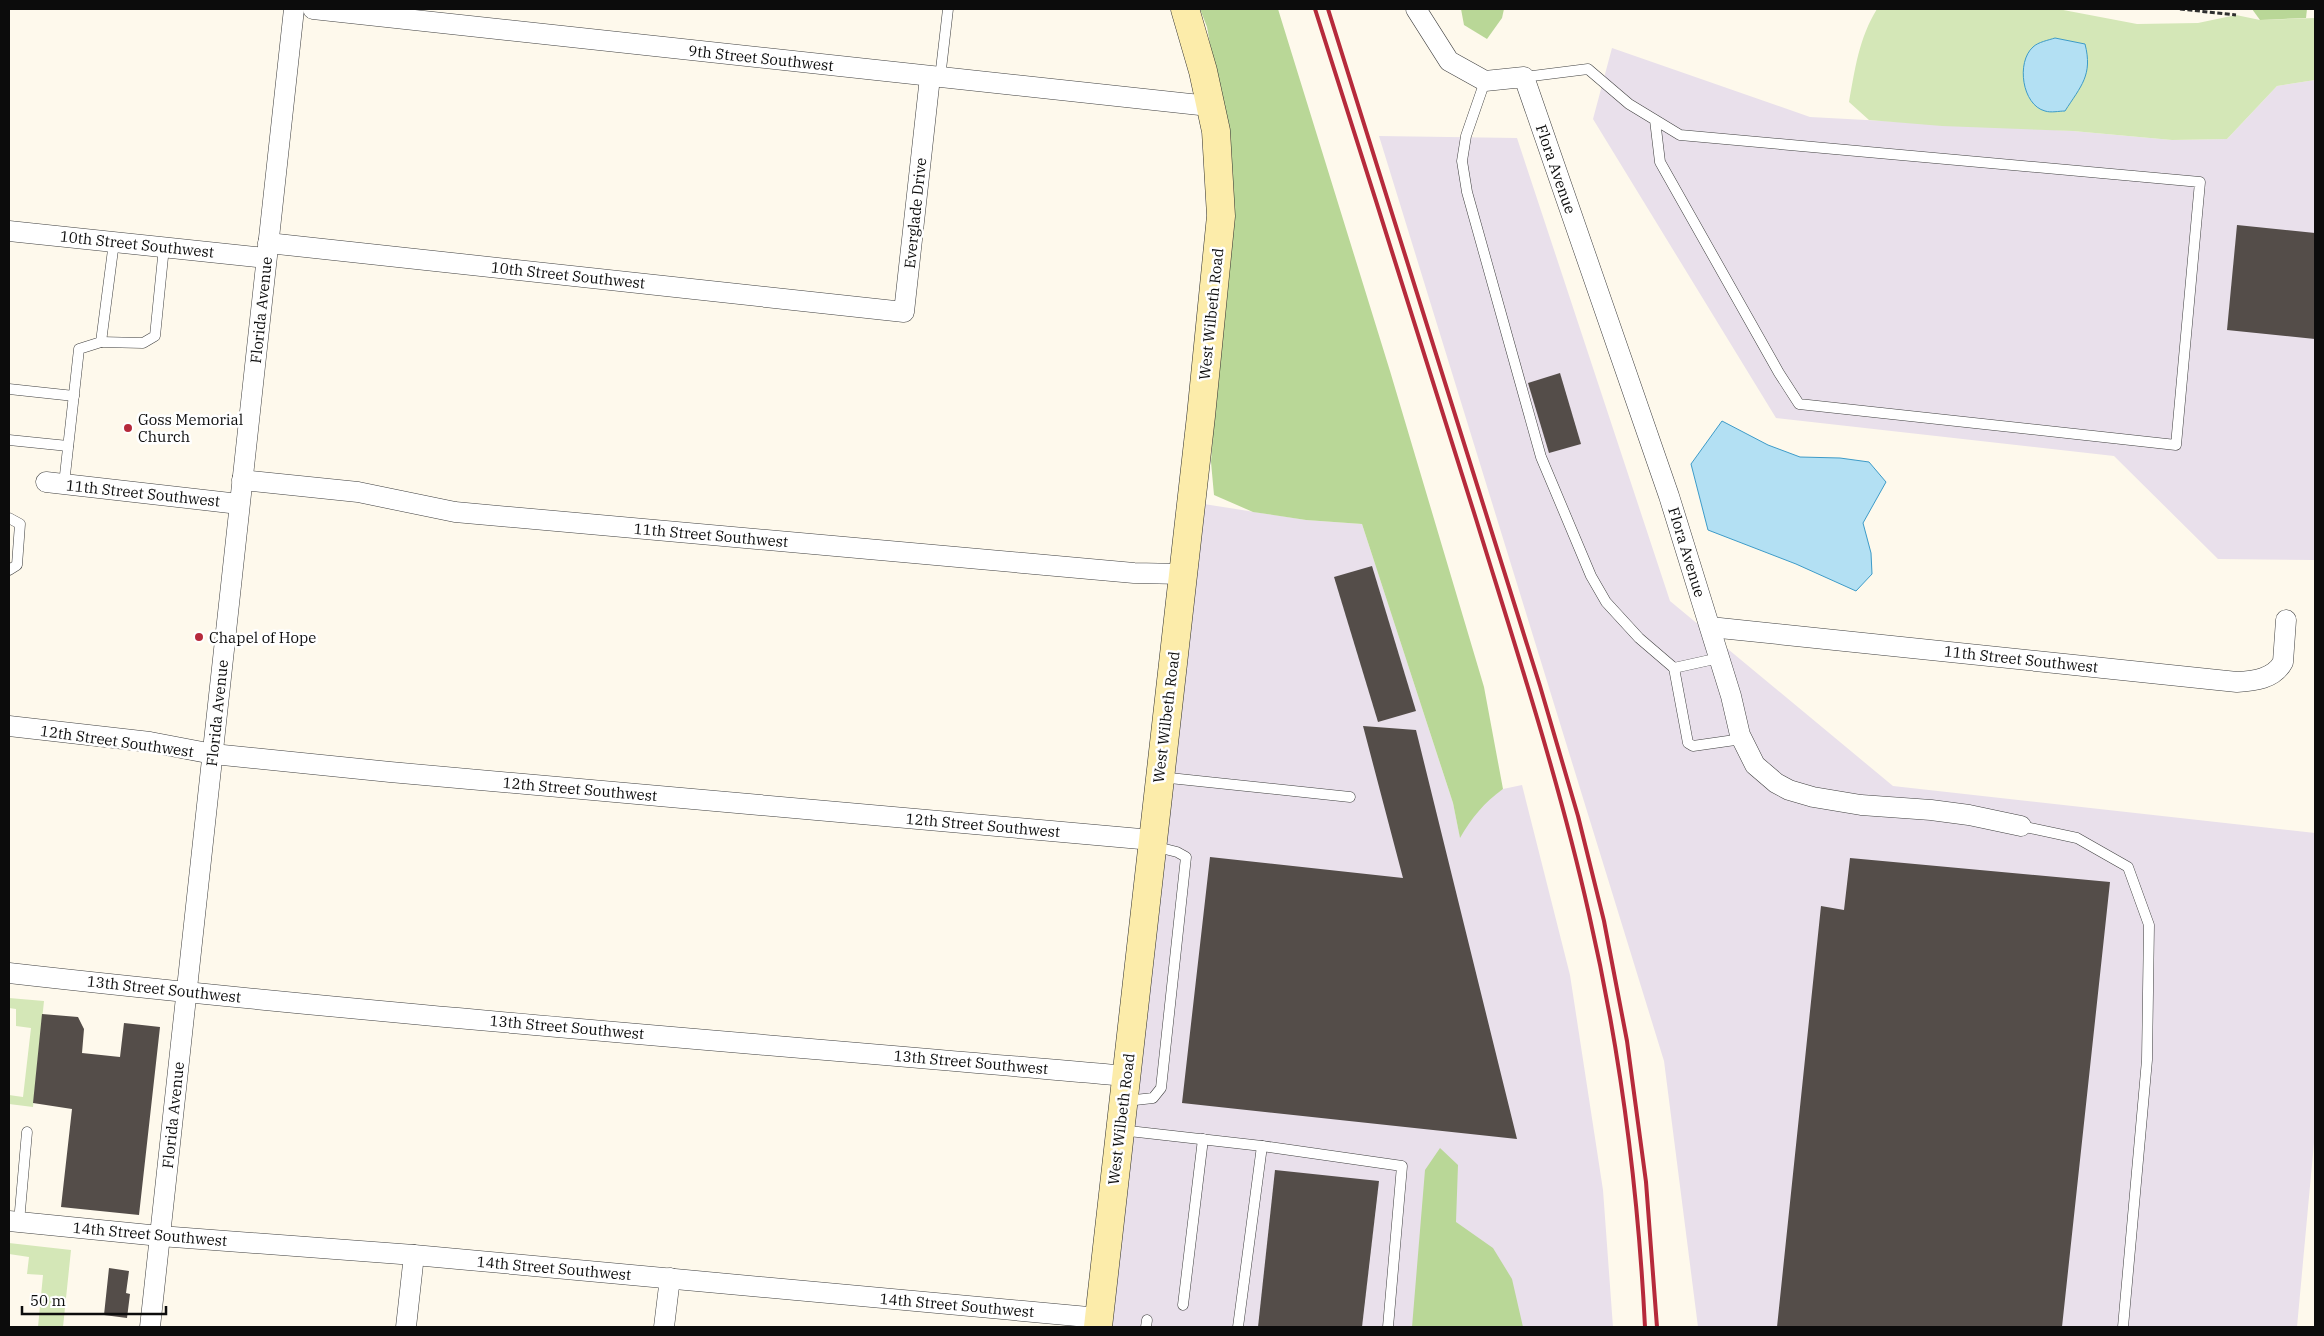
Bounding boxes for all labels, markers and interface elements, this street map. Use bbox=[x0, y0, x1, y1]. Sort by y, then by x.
street label: 9th Street Southwest bbox=[687, 41, 835, 75]
street label: Flora Avenue bbox=[1532, 122, 1580, 216]
street label: Everglade Drive bbox=[900, 157, 930, 269]
street label: 10th Street Southwest bbox=[59, 226, 215, 262]
street label: West Wilbeth Road bbox=[1195, 247, 1227, 381]
street label: Florida Avenue bbox=[246, 256, 276, 364]
street label: 10th Street Southwest bbox=[490, 257, 646, 293]
place label: Goss Memorial Church bbox=[138, 410, 243, 446]
marker: Goss Memorial Church bbox=[122, 422, 134, 434]
street label: 11th Street Southwest bbox=[65, 475, 221, 511]
street label: Flora Avenue bbox=[1664, 505, 1710, 599]
street label: 11th Street Southwest bbox=[633, 519, 789, 551]
place label: Chapel of Hope bbox=[209, 628, 316, 647]
marker: Chapel of Hope bbox=[193, 631, 205, 643]
street label: 11th Street Southwest bbox=[1943, 641, 2099, 677]
street label: West Wilbeth Road bbox=[1148, 650, 1184, 784]
street label: Florida Avenue bbox=[202, 659, 232, 767]
street label: 12th Street Southwest bbox=[39, 721, 195, 761]
street label: 12th Street Southwest bbox=[502, 773, 658, 805]
street label: 12th Street Southwest bbox=[905, 809, 1061, 841]
street label: 13th Street Southwest bbox=[86, 971, 242, 1007]
street label: 13th Street Southwest bbox=[489, 1011, 645, 1043]
street label: 13th Street Southwest bbox=[893, 1046, 1049, 1078]
street label: West Wilbeth Road bbox=[1103, 1052, 1139, 1186]
street label: Florida Avenue bbox=[158, 1061, 188, 1169]
street label: 14th Street Southwest bbox=[72, 1218, 228, 1250]
street label: 14th Street Southwest bbox=[476, 1252, 632, 1284]
scale bar bbox=[22, 1284, 166, 1316]
street label: 14th Street Southwest bbox=[879, 1289, 1035, 1321]
text: 50 m bbox=[30, 1291, 66, 1310]

